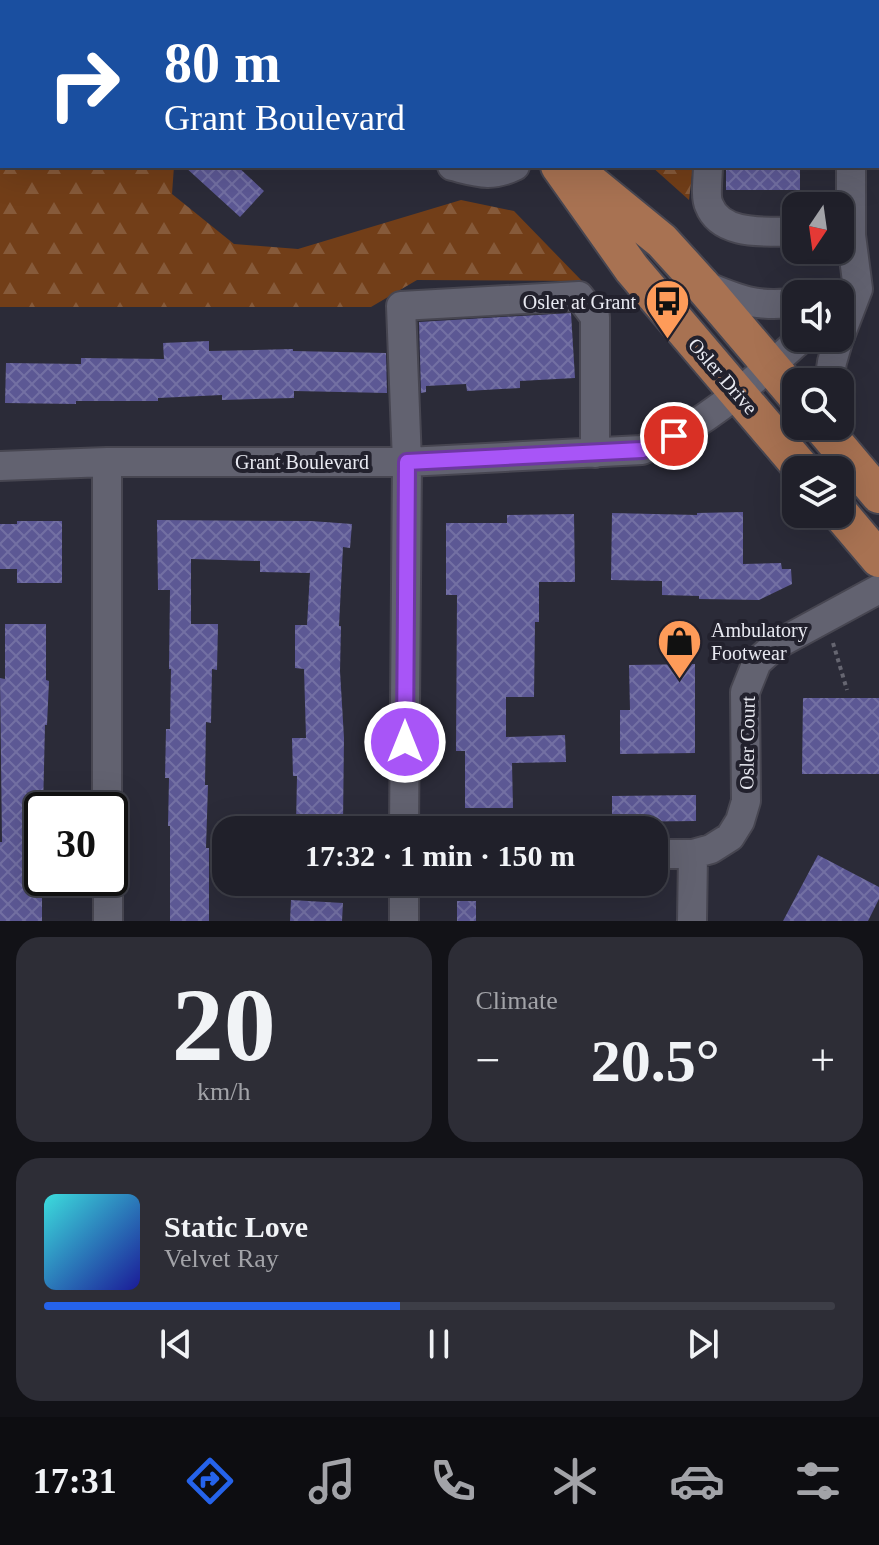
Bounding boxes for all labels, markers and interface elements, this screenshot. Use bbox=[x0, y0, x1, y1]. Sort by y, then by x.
icon: right bbox=[32, 32, 136, 136]
text: 80 m bbox=[164, 32, 281, 94]
text: Grant Boulevard bbox=[164, 98, 405, 138]
north arrow bbox=[782, 192, 854, 264]
map controls bbox=[782, 192, 854, 528]
bus stop icon: Osler at Grant bbox=[643, 278, 691, 341]
button: sound bbox=[782, 280, 854, 352]
place label: Osler at Grant bbox=[523, 291, 636, 313]
street label: Osler Drive bbox=[684, 333, 762, 419]
button: search bbox=[782, 368, 854, 440]
pin bbox=[640, 402, 708, 470]
icon: arrive bbox=[652, 414, 696, 458]
street label: Grant Boulevard bbox=[235, 451, 369, 473]
button: layers bbox=[782, 456, 854, 528]
shop icon: Ambulatory Footwear bbox=[656, 618, 704, 681]
place label: Ambulatory Footwear bbox=[711, 619, 808, 664]
street label: Osler Court bbox=[735, 695, 759, 790]
position arrow bbox=[363, 700, 447, 784]
speed limit sign: 30 bbox=[24, 792, 128, 896]
text: 17:32 · 1 min · 150 m bbox=[305, 839, 575, 872]
text: 20 bbox=[172, 967, 276, 1082]
text: Climate bbox=[476, 986, 558, 1015]
text: 20.5° bbox=[591, 1028, 720, 1094]
text: − bbox=[476, 1036, 500, 1085]
text: + bbox=[810, 1036, 835, 1085]
text: km/h bbox=[197, 1077, 250, 1106]
text: Static Love bbox=[164, 1210, 308, 1243]
text: Velvet Ray bbox=[164, 1244, 279, 1273]
icon: previous bbox=[154, 1322, 198, 1366]
icon: pause bbox=[417, 1322, 461, 1366]
icon: next bbox=[681, 1322, 725, 1366]
icon: directions bbox=[182, 1453, 238, 1509]
icon: music bbox=[304, 1453, 360, 1509]
icon: phone bbox=[425, 1453, 481, 1509]
icon: climate bbox=[547, 1453, 603, 1509]
icon: car bbox=[669, 1453, 725, 1509]
icon: filters bbox=[790, 1453, 846, 1509]
text: 17:31 bbox=[33, 1461, 117, 1501]

